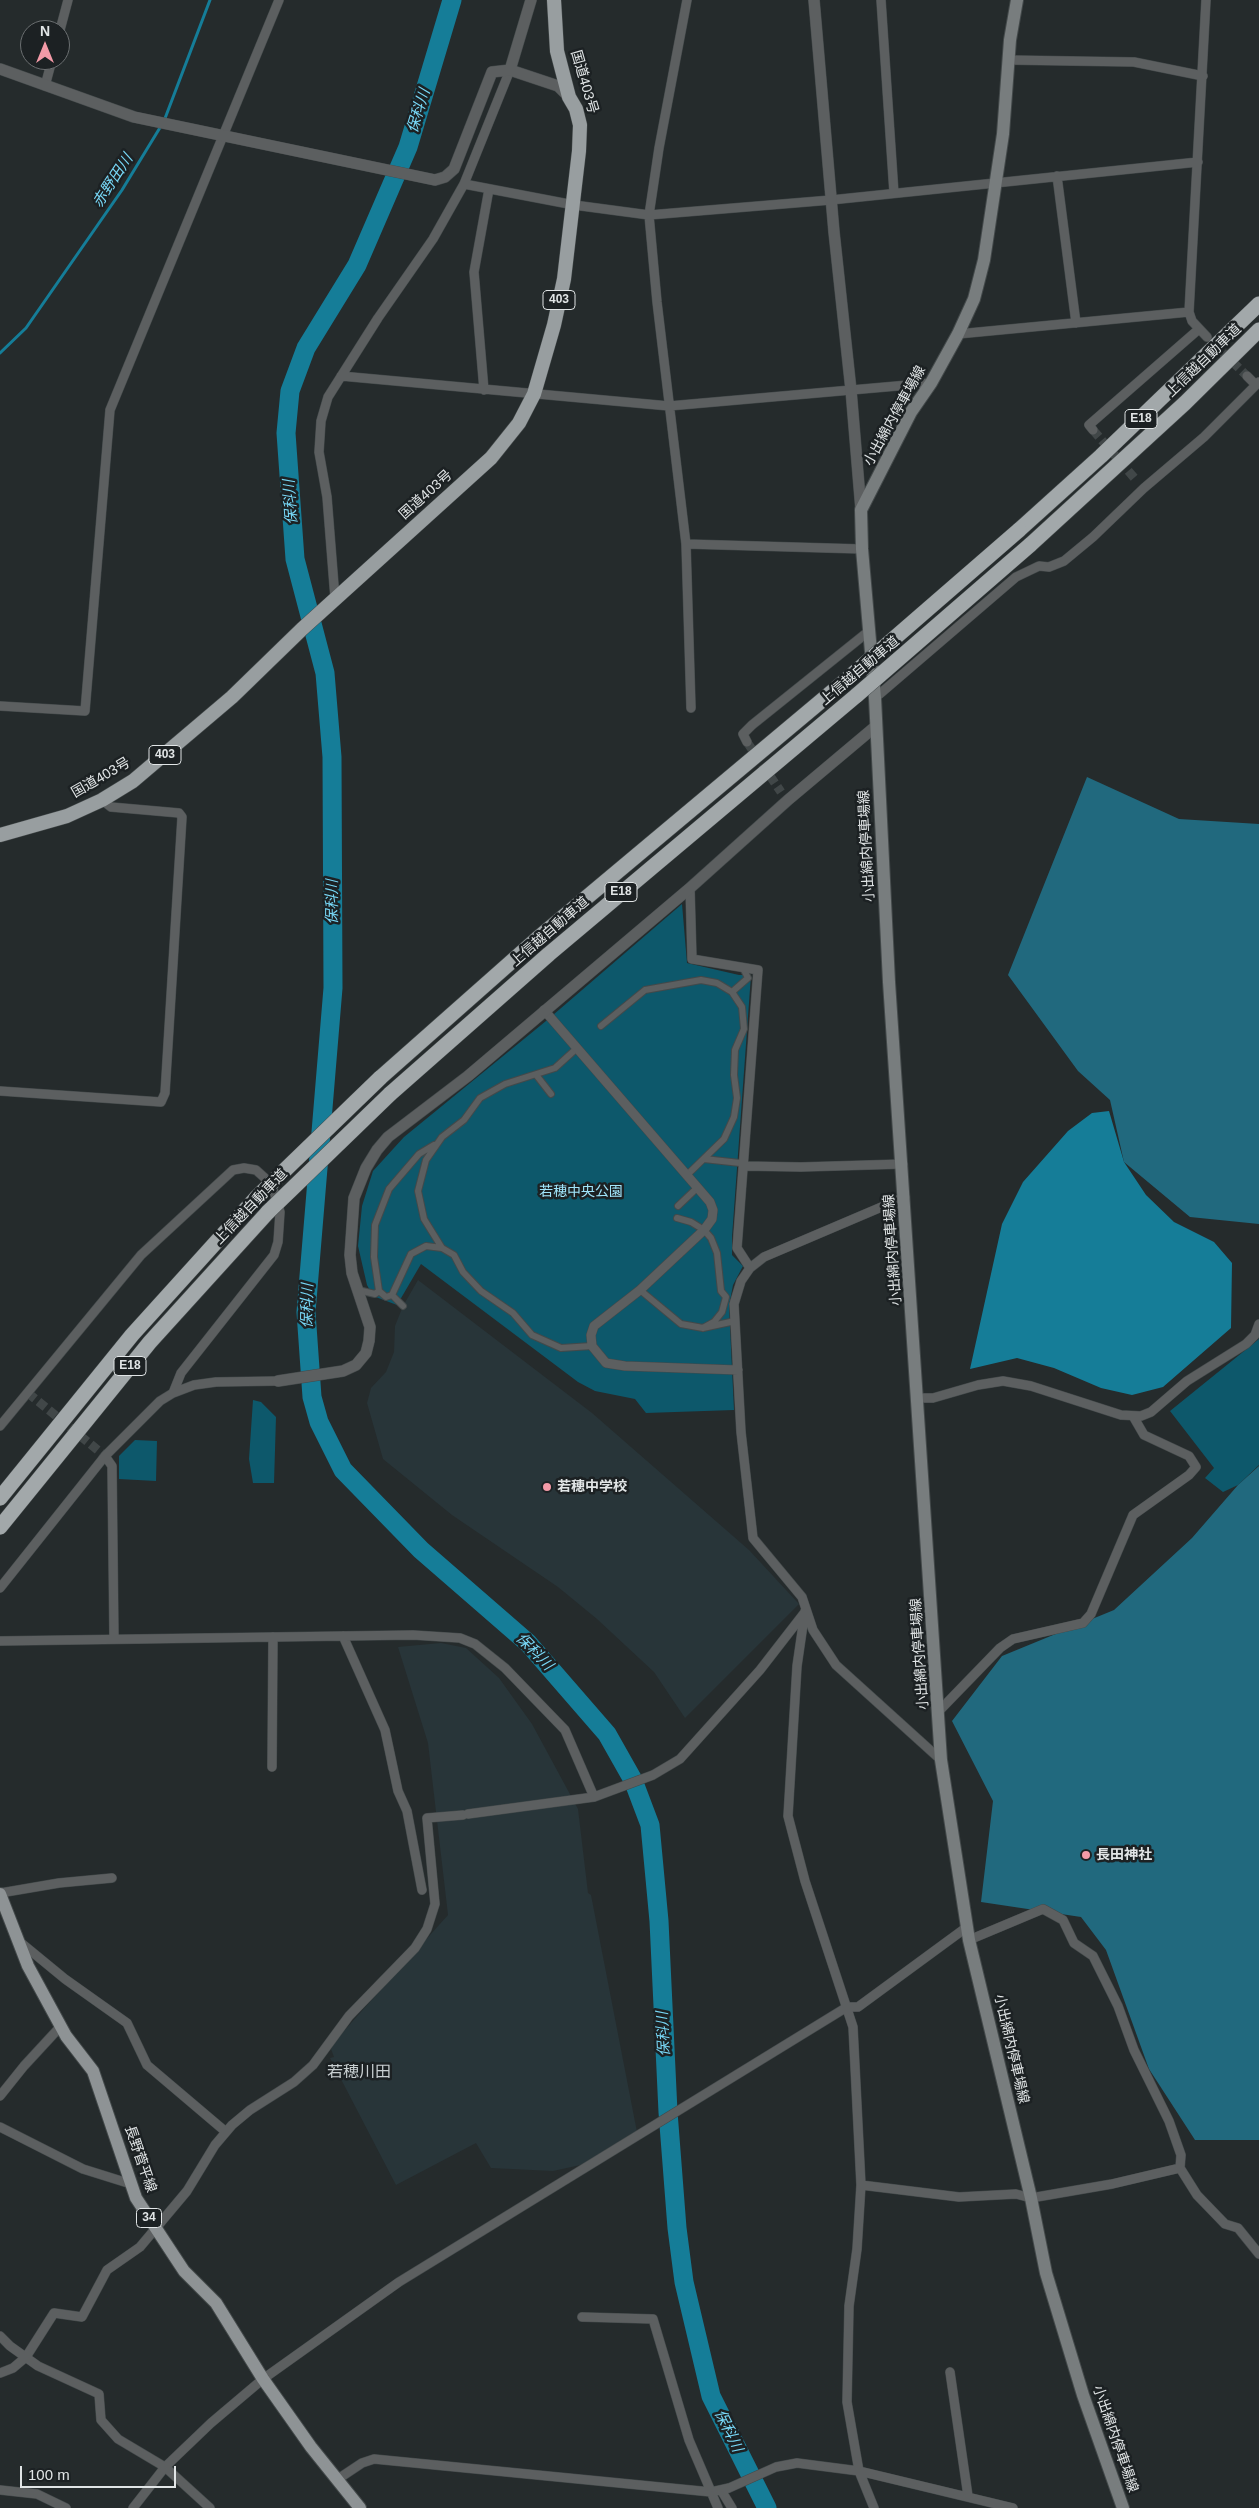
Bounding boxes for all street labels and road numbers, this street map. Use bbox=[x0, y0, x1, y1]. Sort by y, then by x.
street label: 国道403号 bbox=[567, 48, 601, 116]
road number: 403 bbox=[543, 290, 575, 310]
street label: 上信越自動車道 bbox=[1163, 321, 1245, 401]
street label: 小出綿内停車場線 bbox=[861, 363, 929, 469]
road number: E18 bbox=[1125, 409, 1157, 428]
street label: 国道403号 bbox=[396, 467, 456, 523]
street label: 上信越自動車道 bbox=[817, 633, 903, 709]
road number: 403 bbox=[149, 746, 181, 764]
street label: 国道403号 bbox=[68, 754, 134, 802]
street label: 小出綿内停車場線 bbox=[856, 790, 878, 902]
road number: E18 bbox=[605, 882, 637, 902]
street label: 上信越自動車道 bbox=[508, 894, 592, 970]
street label: 上信越自動車道 bbox=[211, 1166, 291, 1248]
street label: 小出綿内停車場線 bbox=[881, 1194, 905, 1306]
road number: E18 bbox=[114, 1356, 146, 1375]
street label: 小出綿内停車場線 bbox=[908, 1598, 932, 1710]
street label: 小出綿内停車場線 bbox=[990, 1993, 1032, 2105]
street label: 長野菅平線 bbox=[121, 2123, 159, 2195]
road number: 34 bbox=[136, 2208, 162, 2228]
street label: 小出綿内停車場線 bbox=[1089, 2383, 1141, 2495]

